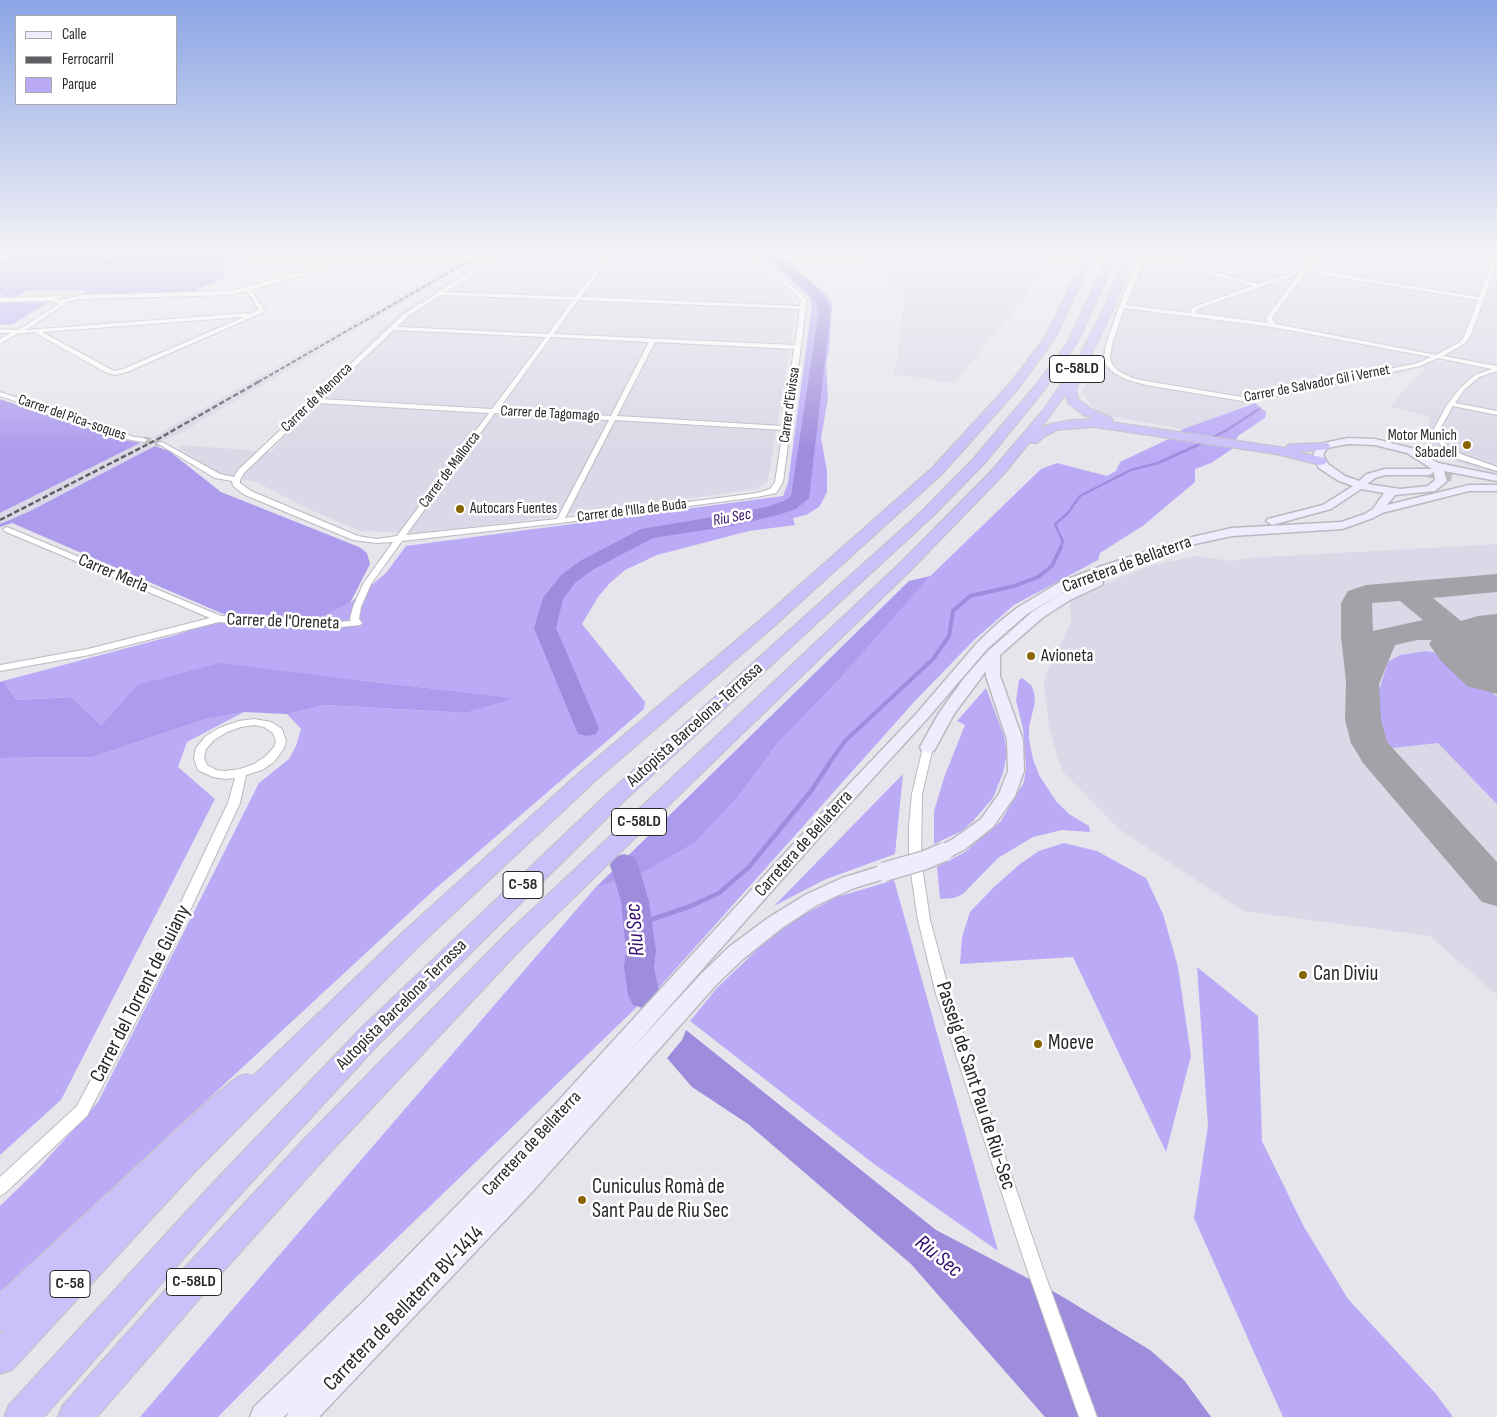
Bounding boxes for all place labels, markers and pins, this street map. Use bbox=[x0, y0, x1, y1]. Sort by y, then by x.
place label: Motor Munich Sabadell bbox=[1388, 427, 1457, 462]
marker: Motor Munich Sabadell bbox=[1461, 439, 1473, 451]
place label: Autocars Fuentes bbox=[470, 500, 557, 518]
marker: Autocars Fuentes bbox=[454, 503, 466, 515]
place label: Avioneta bbox=[1041, 645, 1093, 667]
marker: Avioneta bbox=[1025, 650, 1037, 662]
place label: Can Diviu bbox=[1313, 962, 1378, 988]
marker: Can Diviu bbox=[1297, 969, 1309, 981]
place label: Moeve bbox=[1048, 1031, 1094, 1057]
marker: Moeve bbox=[1032, 1038, 1044, 1050]
place label: Cuniculus Romà de Sant Pau de Riu Sec bbox=[592, 1175, 729, 1225]
marker: Cuniculus Romà de Sant Pau de Riu Sec bbox=[576, 1194, 588, 1206]

